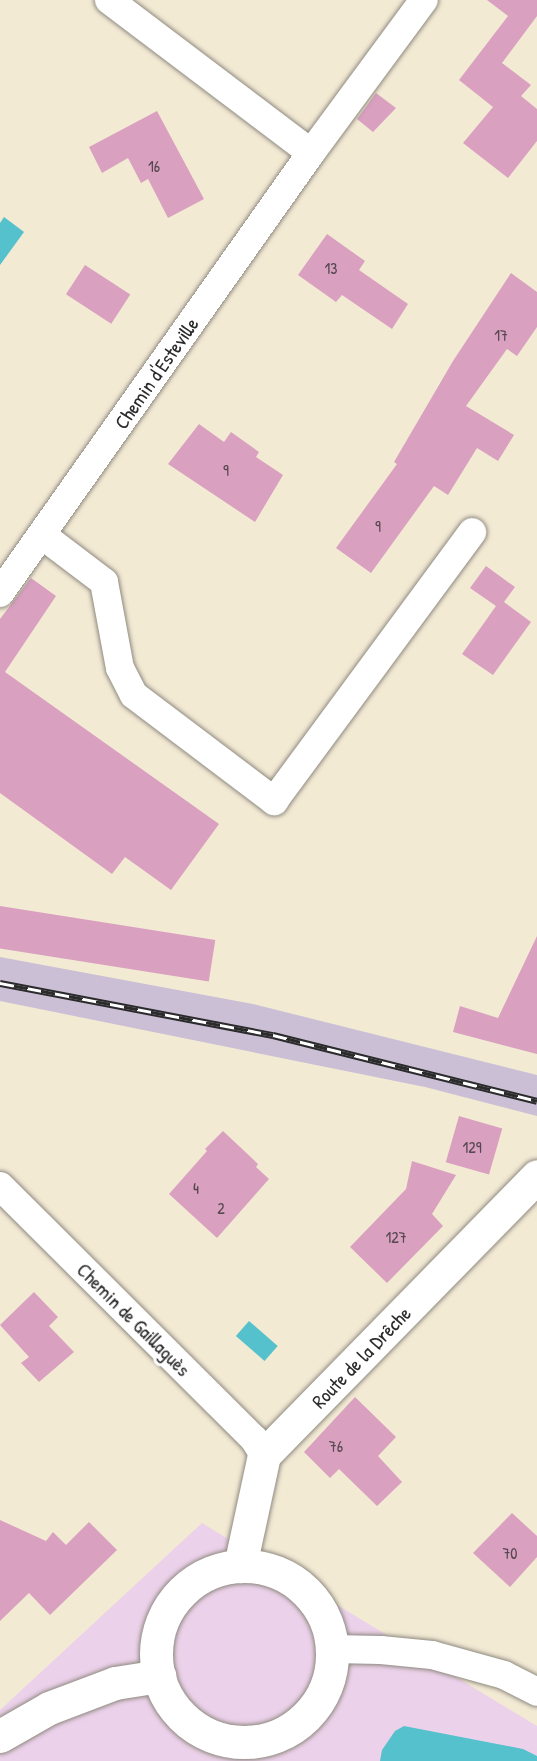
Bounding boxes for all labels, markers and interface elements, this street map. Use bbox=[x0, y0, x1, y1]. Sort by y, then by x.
house number: 16 bbox=[148, 156, 160, 176]
house number: 13 bbox=[325, 258, 337, 278]
street label: Chemin d'Esteville bbox=[109, 313, 203, 433]
house number: 17 bbox=[494, 325, 508, 345]
house number: 9 bbox=[223, 460, 229, 480]
house number: 9 bbox=[375, 516, 381, 536]
house number: 129 bbox=[462, 1137, 482, 1157]
house number: 4 bbox=[193, 1178, 199, 1198]
house number: 2 bbox=[217, 1198, 225, 1218]
house number: 127 bbox=[385, 1227, 407, 1247]
street label: Chemin de Gaillaguès bbox=[72, 1257, 196, 1381]
street label: Route de la Drêche bbox=[307, 1301, 415, 1413]
house number: 76 bbox=[329, 1436, 343, 1456]
house number: 70 bbox=[502, 1543, 518, 1563]

